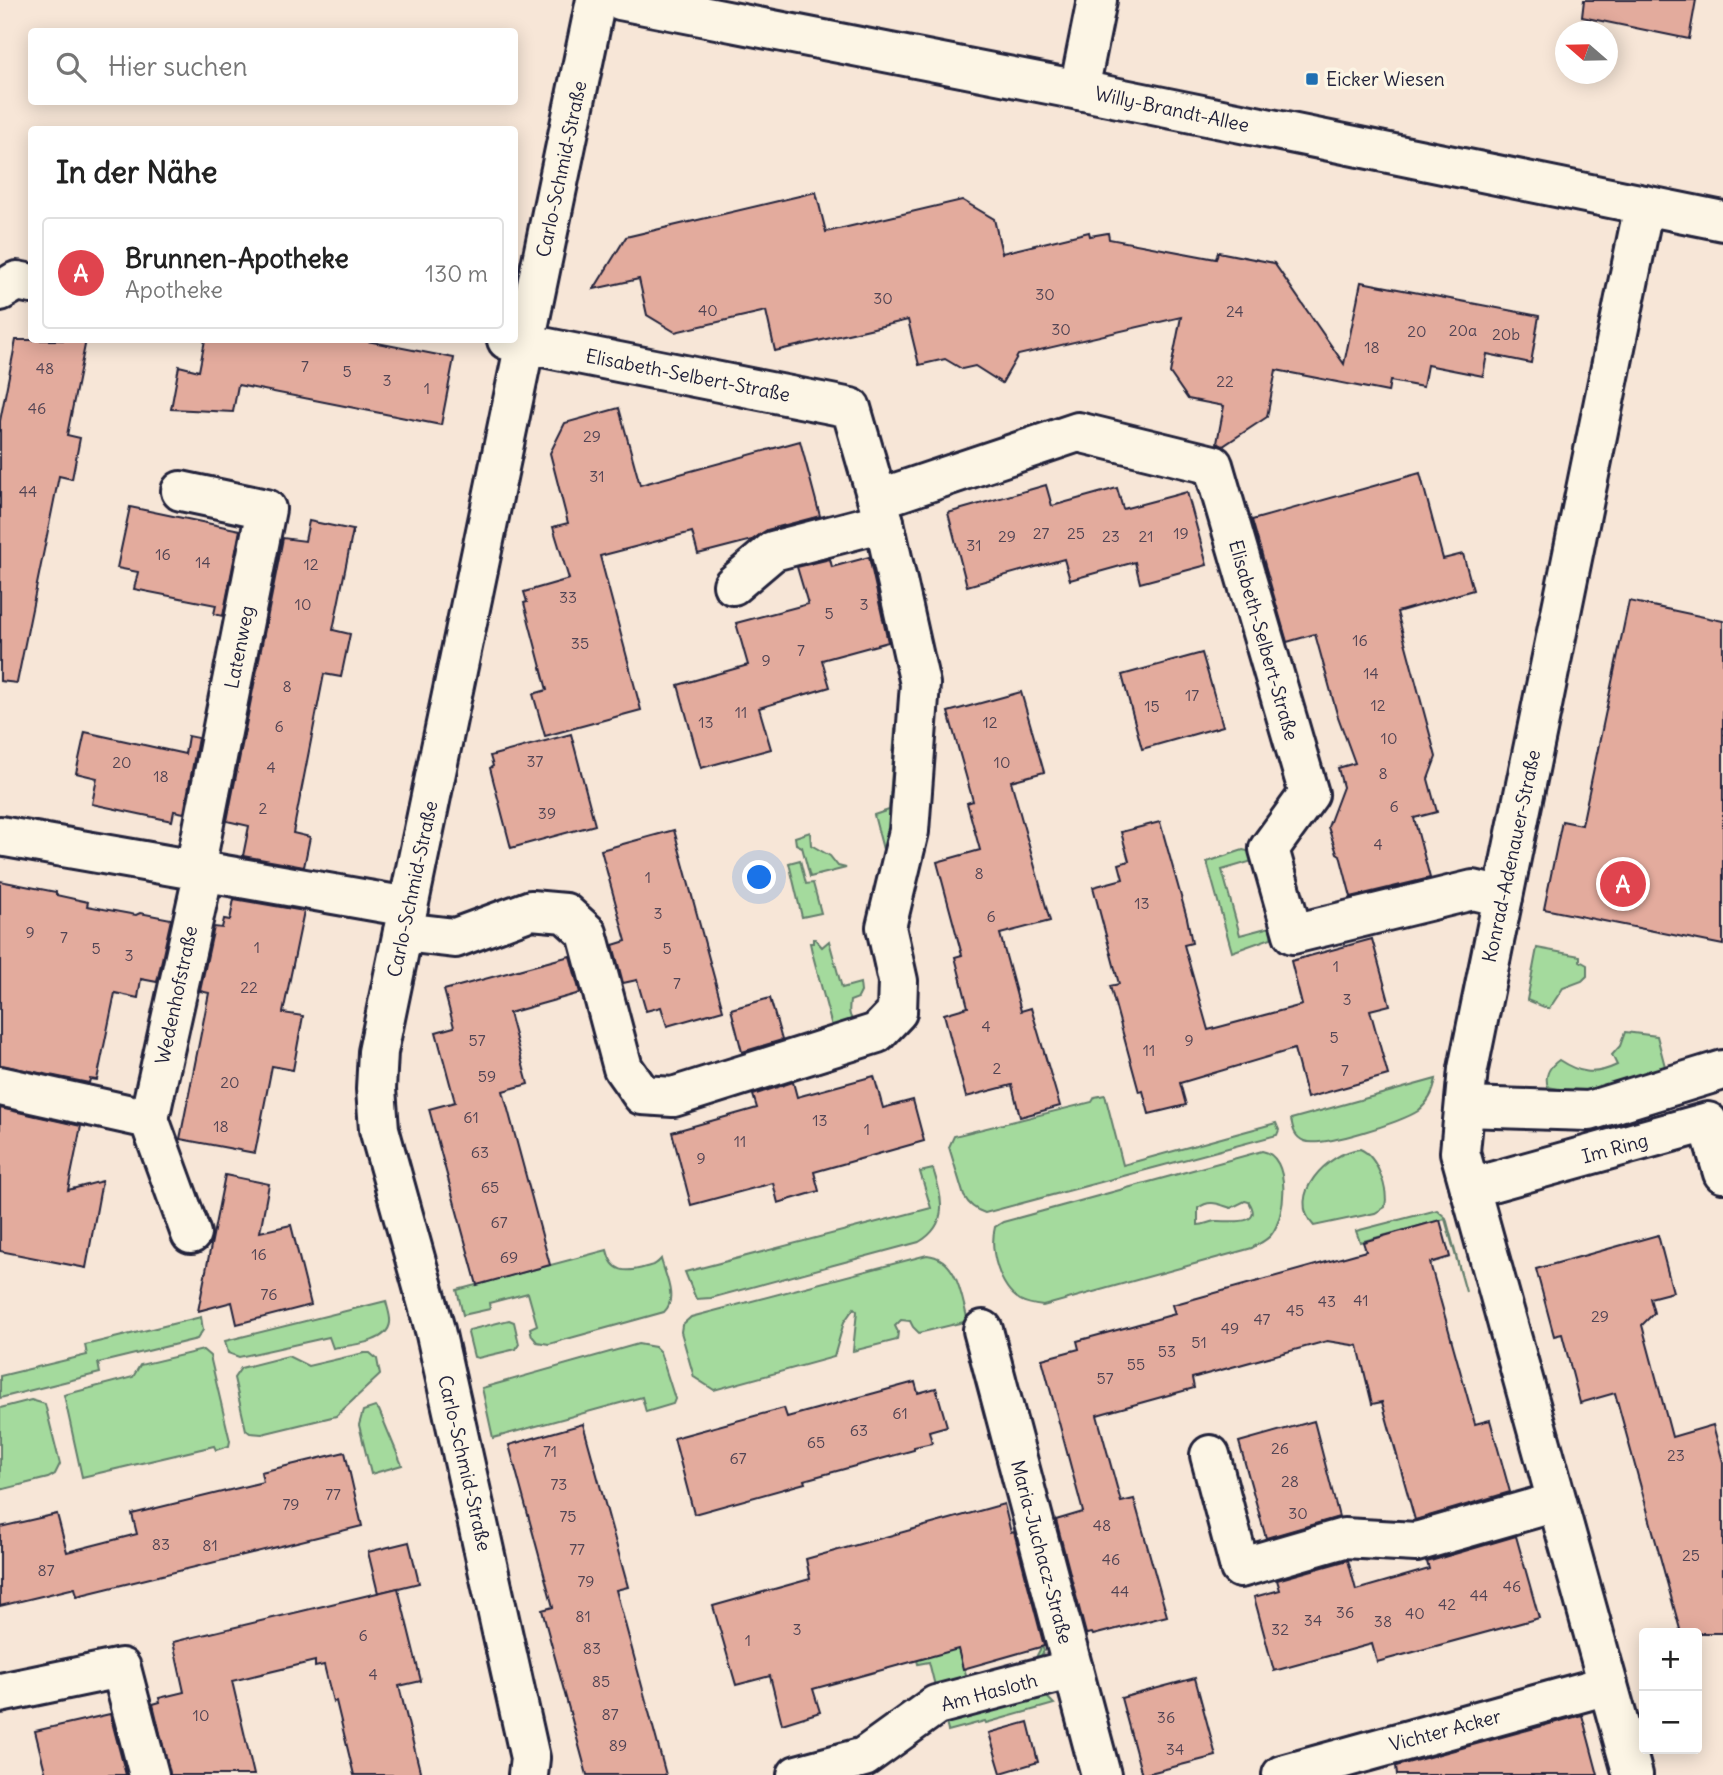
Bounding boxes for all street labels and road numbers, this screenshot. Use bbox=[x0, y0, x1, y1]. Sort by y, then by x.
street label: Carlo-Schmid-Straße bbox=[531, 79, 591, 259]
street label: Willy-Brandt-Allee bbox=[1093, 81, 1251, 137]
street label: Elisabeth-Selbert-Straße bbox=[584, 343, 792, 407]
street label: Elisabeth-Selbert-Straße bbox=[1224, 537, 1304, 743]
street label: Latenweg bbox=[219, 603, 259, 691]
street label: Konrad-Adenauer-Straße bbox=[1477, 747, 1545, 965]
street label: Carlo-Schmid-Straße bbox=[382, 799, 442, 979]
street label: Wedenhofstraße bbox=[150, 924, 202, 1066]
street label: Im Ring bbox=[1579, 1128, 1651, 1168]
street label: Carlo-Schmid-Straße bbox=[433, 1373, 497, 1553]
street label: Maria-Juchacz-Straße bbox=[1006, 1458, 1078, 1646]
street label: Am Hasloth bbox=[938, 1668, 1040, 1716]
street label: Vichter Acker bbox=[1386, 1704, 1504, 1756]

